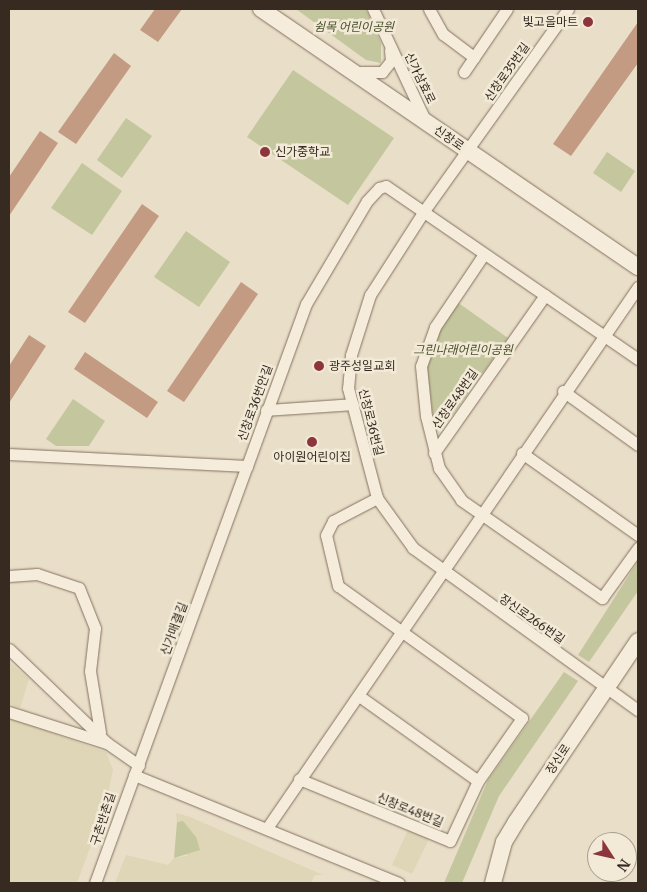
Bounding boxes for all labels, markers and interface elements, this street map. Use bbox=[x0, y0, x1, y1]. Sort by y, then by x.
place label: 빛고을마트 bbox=[523, 15, 578, 29]
marker: 빛고을마트 bbox=[582, 16, 594, 28]
park label: 쉼목 어린이공원 bbox=[314, 20, 394, 34]
street label: 신창로35번길 bbox=[481, 40, 533, 104]
street label: 신가삼효로 bbox=[401, 50, 439, 106]
street label: 신창로 bbox=[431, 123, 467, 153]
place label: 신가중학교 bbox=[275, 145, 330, 159]
marker: 신가중학교 bbox=[259, 146, 271, 158]
park label: 그린나래어린이공원 bbox=[413, 343, 513, 357]
place label: 광주성일교회 bbox=[329, 359, 395, 373]
marker: 광주성일교회 bbox=[313, 360, 325, 372]
street label: 신창로36번안길 bbox=[235, 363, 275, 443]
street label: 신창로48번길 bbox=[429, 366, 481, 432]
street label: 신창로36번길 bbox=[356, 387, 386, 457]
marker: 아이원어린이집 bbox=[306, 436, 318, 448]
place label: 아이원어린이집 bbox=[273, 450, 351, 464]
street label: 장신로266번길 bbox=[497, 591, 567, 647]
street label: 신가매결길 bbox=[158, 601, 190, 657]
street label: 장신로 bbox=[543, 741, 573, 777]
street label: 신창로48번길 bbox=[375, 790, 445, 830]
street label: 구촌반촌길 bbox=[88, 791, 118, 847]
north arrow bbox=[587, 832, 637, 882]
text: N bbox=[613, 855, 634, 875]

